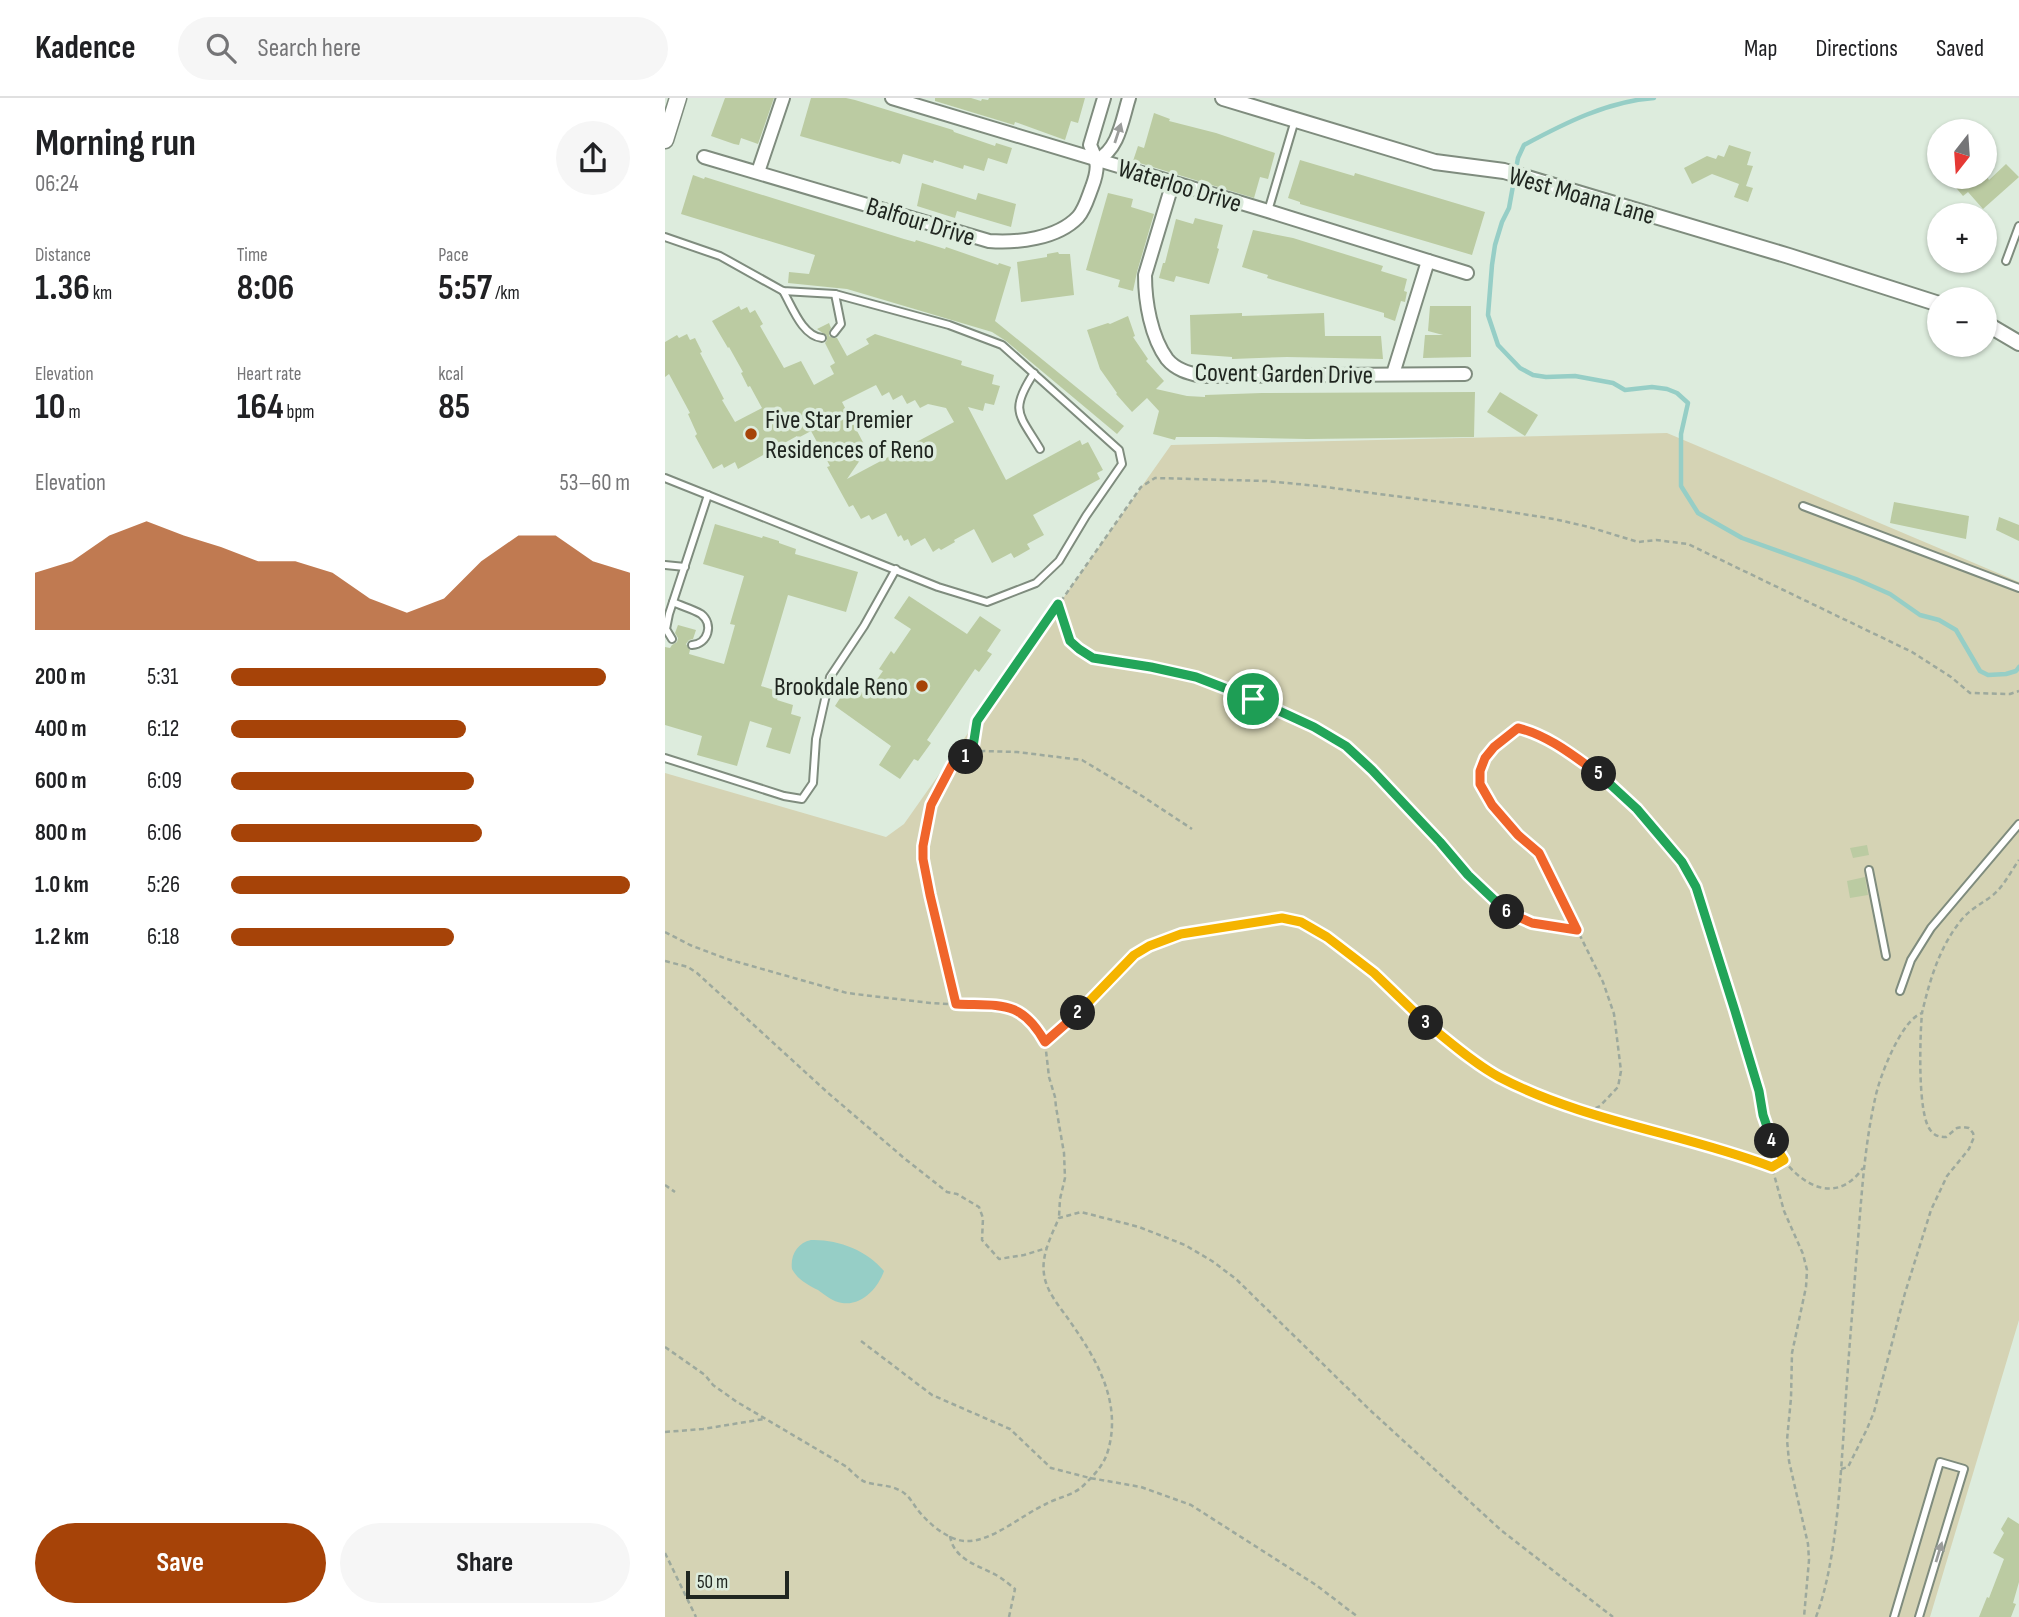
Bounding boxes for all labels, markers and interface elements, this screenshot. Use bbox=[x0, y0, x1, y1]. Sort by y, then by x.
search box bbox=[178, 17, 668, 80]
text: Kadence bbox=[35, 28, 136, 68]
icon: search bbox=[202, 29, 240, 67]
text: Search here bbox=[258, 33, 361, 64]
text: Map bbox=[1744, 34, 1777, 63]
text: Directions bbox=[1815, 34, 1898, 63]
text: Saved bbox=[1936, 34, 1984, 63]
north arrow bbox=[1927, 119, 1997, 189]
map controls bbox=[1927, 119, 1997, 357]
text: Morning run bbox=[35, 121, 196, 166]
button: share bbox=[556, 121, 630, 195]
one-way arrow bbox=[1113, 122, 1124, 143]
street label: Waterloo Drive bbox=[1114, 153, 1245, 220]
street label: West Moana Lane bbox=[1505, 161, 1658, 232]
text: 06:24 bbox=[35, 170, 79, 198]
street label: Balfour Drive bbox=[862, 191, 979, 254]
button: + bbox=[1927, 203, 1997, 273]
text: Distance bbox=[35, 244, 91, 267]
text: Time bbox=[237, 244, 268, 267]
text: Pace bbox=[438, 244, 469, 267]
text: 1.36 bbox=[35, 267, 90, 310]
text: 8:06 bbox=[237, 267, 294, 310]
text: 5:57 bbox=[438, 267, 492, 310]
text: km bbox=[90, 282, 112, 305]
text: /km bbox=[492, 282, 520, 305]
button: − bbox=[1927, 287, 1997, 357]
street label: Covent Garden Drive bbox=[1194, 357, 1373, 392]
text: Elevation bbox=[35, 363, 94, 386]
text: Heart rate bbox=[237, 363, 302, 386]
text: kcal bbox=[438, 363, 463, 386]
text: 10 bbox=[35, 386, 65, 429]
text: 164 bbox=[237, 386, 284, 429]
text: 85 bbox=[438, 386, 470, 429]
text: m bbox=[65, 401, 81, 424]
text: bpm bbox=[284, 401, 314, 424]
place label: Five Star Premier Residences of Reno bbox=[765, 405, 934, 466]
marker: Five Star Premier Residences of Reno bbox=[743, 426, 759, 442]
text: Elevation bbox=[35, 469, 106, 497]
text: 53–60 m bbox=[560, 469, 630, 497]
text: 200 m bbox=[35, 663, 86, 691]
text: 5:31 bbox=[147, 663, 178, 691]
pin bbox=[1223, 669, 1283, 729]
place label: Brookdale Reno bbox=[774, 672, 908, 703]
marker: Brookdale Reno bbox=[914, 678, 930, 694]
icon: arrive bbox=[1234, 680, 1272, 718]
text: 400 m bbox=[35, 715, 86, 743]
text: 6:12 bbox=[147, 715, 179, 743]
pin: 1 bbox=[949, 740, 983, 774]
text: 1 bbox=[962, 745, 969, 768]
pin: 5 bbox=[1581, 756, 1616, 792]
text: 5 bbox=[1594, 762, 1603, 785]
text: 600 m bbox=[35, 767, 87, 795]
text: 6:09 bbox=[147, 767, 182, 795]
text: 800 m bbox=[35, 819, 87, 847]
text: 6:06 bbox=[147, 819, 182, 847]
text: 1.0 km bbox=[35, 871, 89, 899]
text: 5:26 bbox=[147, 871, 180, 899]
pin: 6 bbox=[1489, 894, 1525, 930]
text: 6 bbox=[1502, 900, 1511, 923]
text: 1.2 km bbox=[35, 923, 89, 951]
text: 6:18 bbox=[147, 923, 180, 951]
pin: 2 bbox=[1061, 996, 1095, 1030]
text: 2 bbox=[1073, 1001, 1082, 1024]
pin: 3 bbox=[1409, 1006, 1443, 1040]
text: 3 bbox=[1421, 1011, 1430, 1034]
pin: 4 bbox=[1755, 1124, 1789, 1158]
text: 4 bbox=[1767, 1129, 1776, 1152]
button: Save bbox=[35, 1523, 326, 1603]
button: Share bbox=[340, 1523, 630, 1603]
one-way arrow bbox=[1935, 1541, 1945, 1562]
scale bar bbox=[686, 1568, 789, 1600]
text: 50 m bbox=[697, 1571, 728, 1594]

